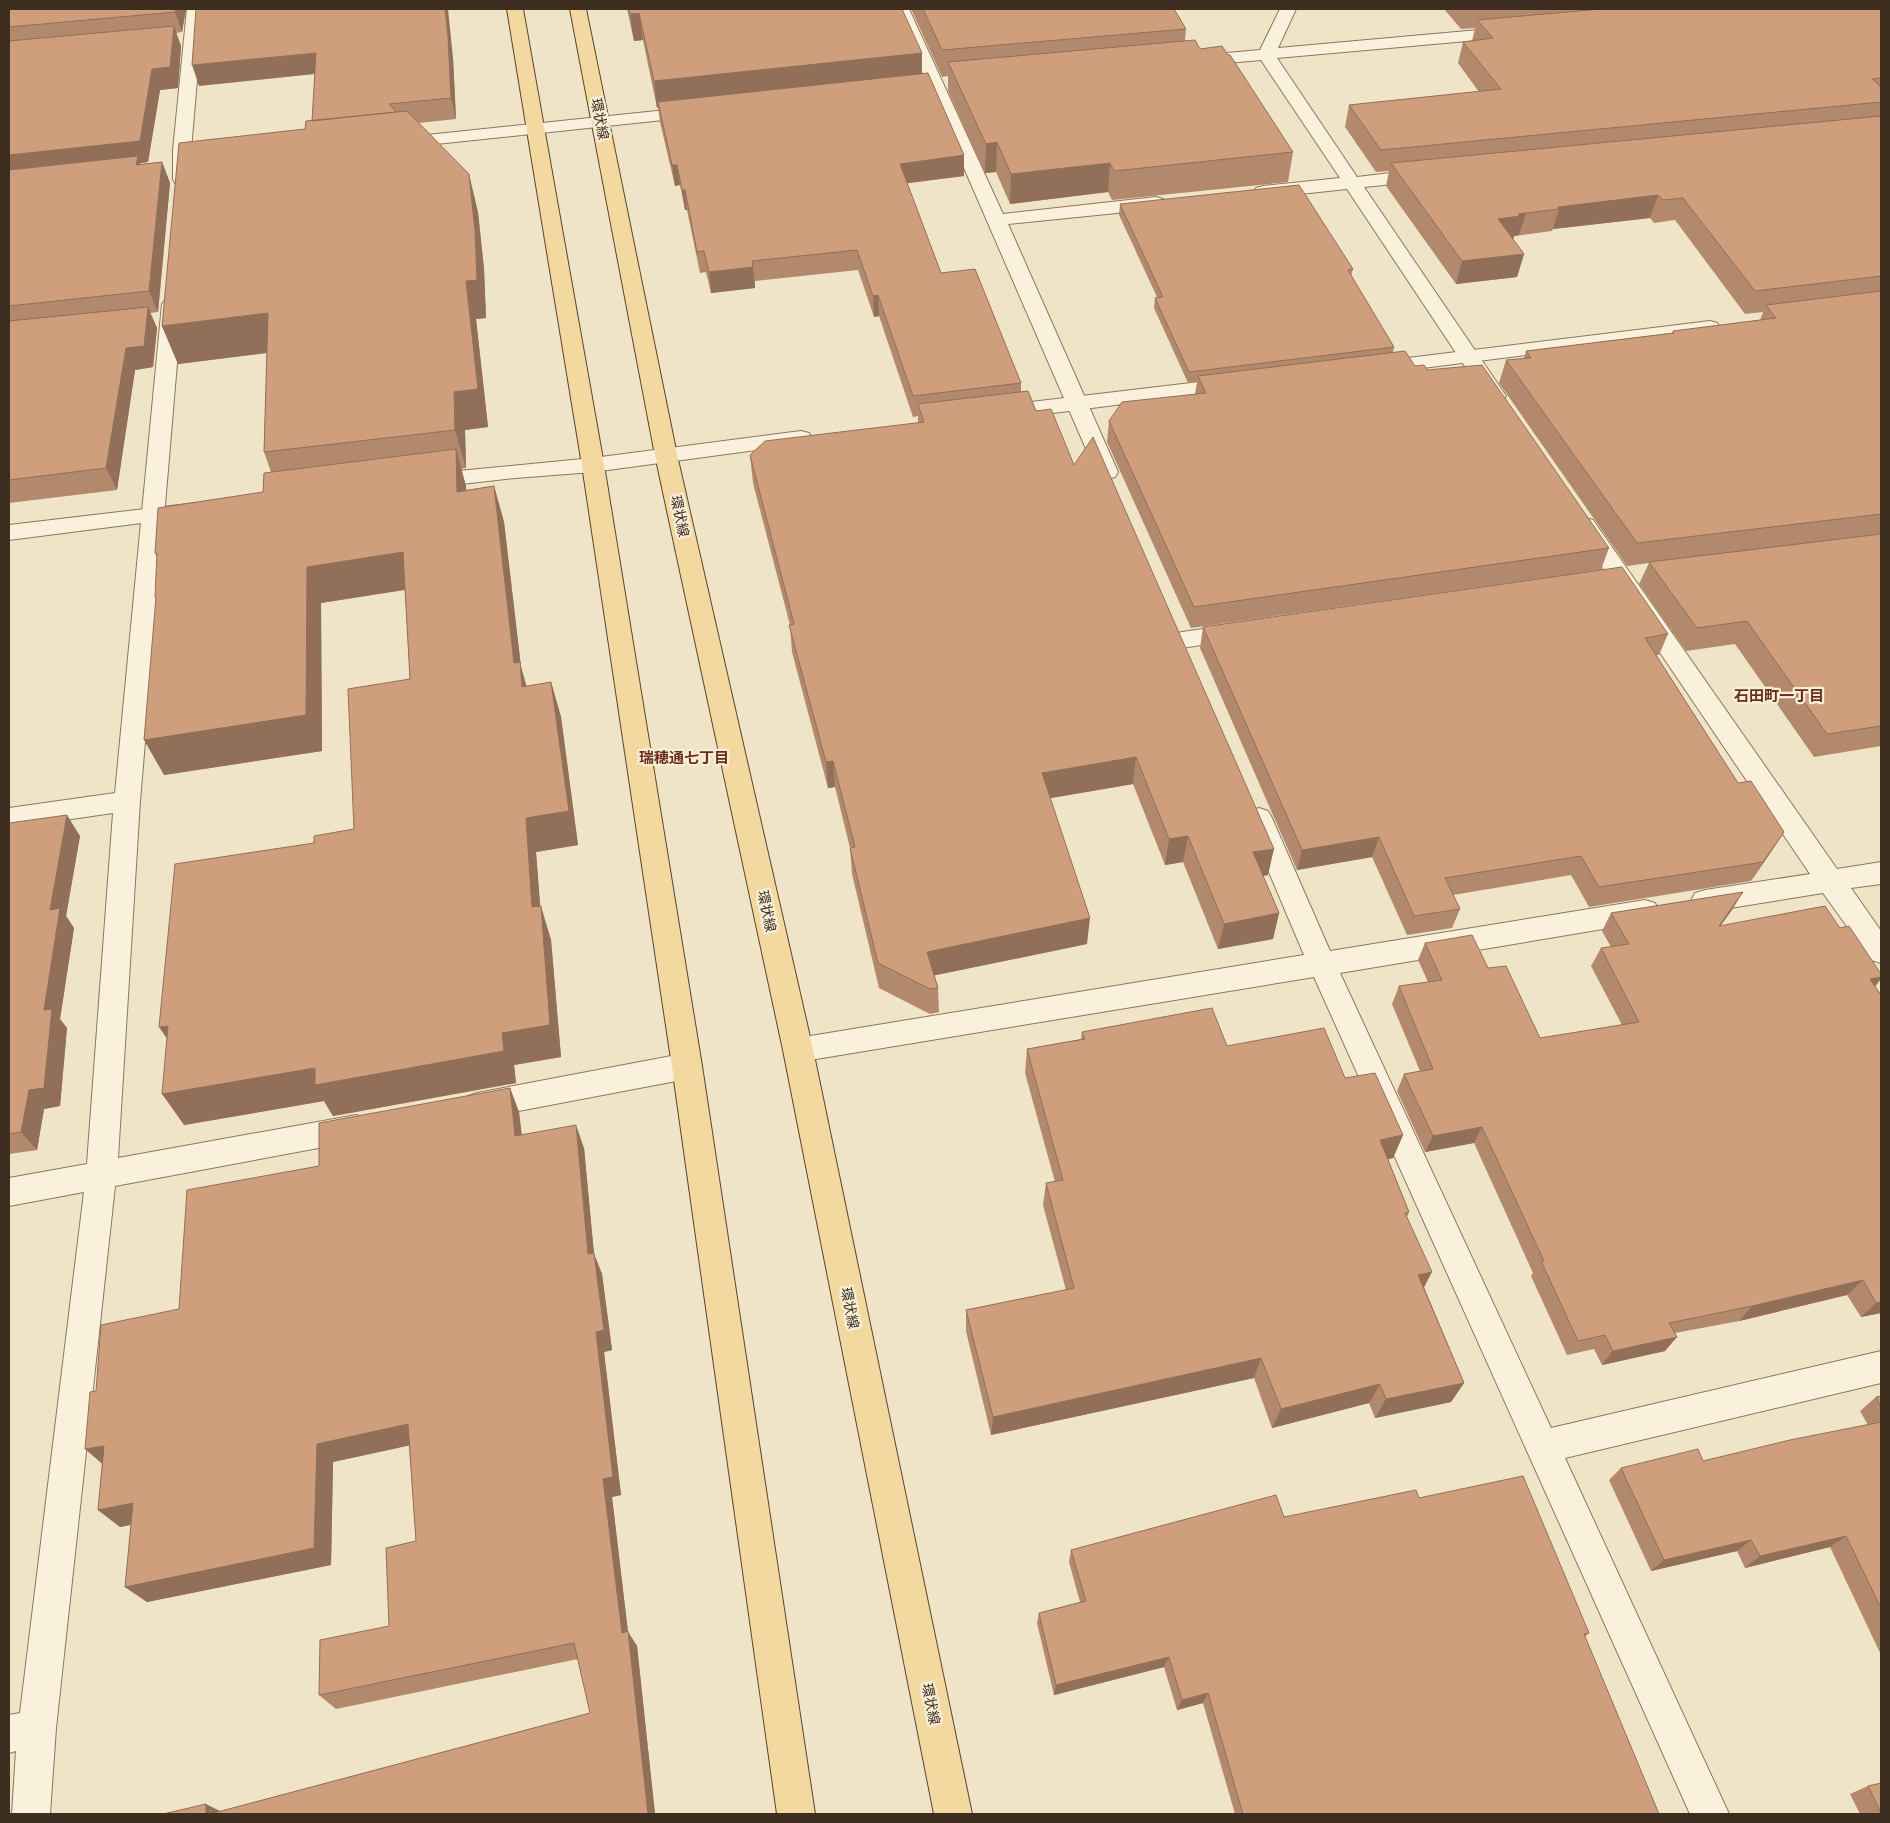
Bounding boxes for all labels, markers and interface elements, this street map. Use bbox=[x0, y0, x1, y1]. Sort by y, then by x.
street label: 環状線 bbox=[588, 97, 612, 141]
street label: 環状線 bbox=[668, 494, 692, 538]
district label: 石田町一丁目 bbox=[1734, 687, 1824, 705]
district label: 瑞穂通七丁目 bbox=[639, 749, 729, 767]
street label: 環状線 bbox=[755, 889, 779, 933]
street label: 環状線 bbox=[838, 1286, 862, 1330]
street label: 環状線 bbox=[919, 1682, 943, 1726]

